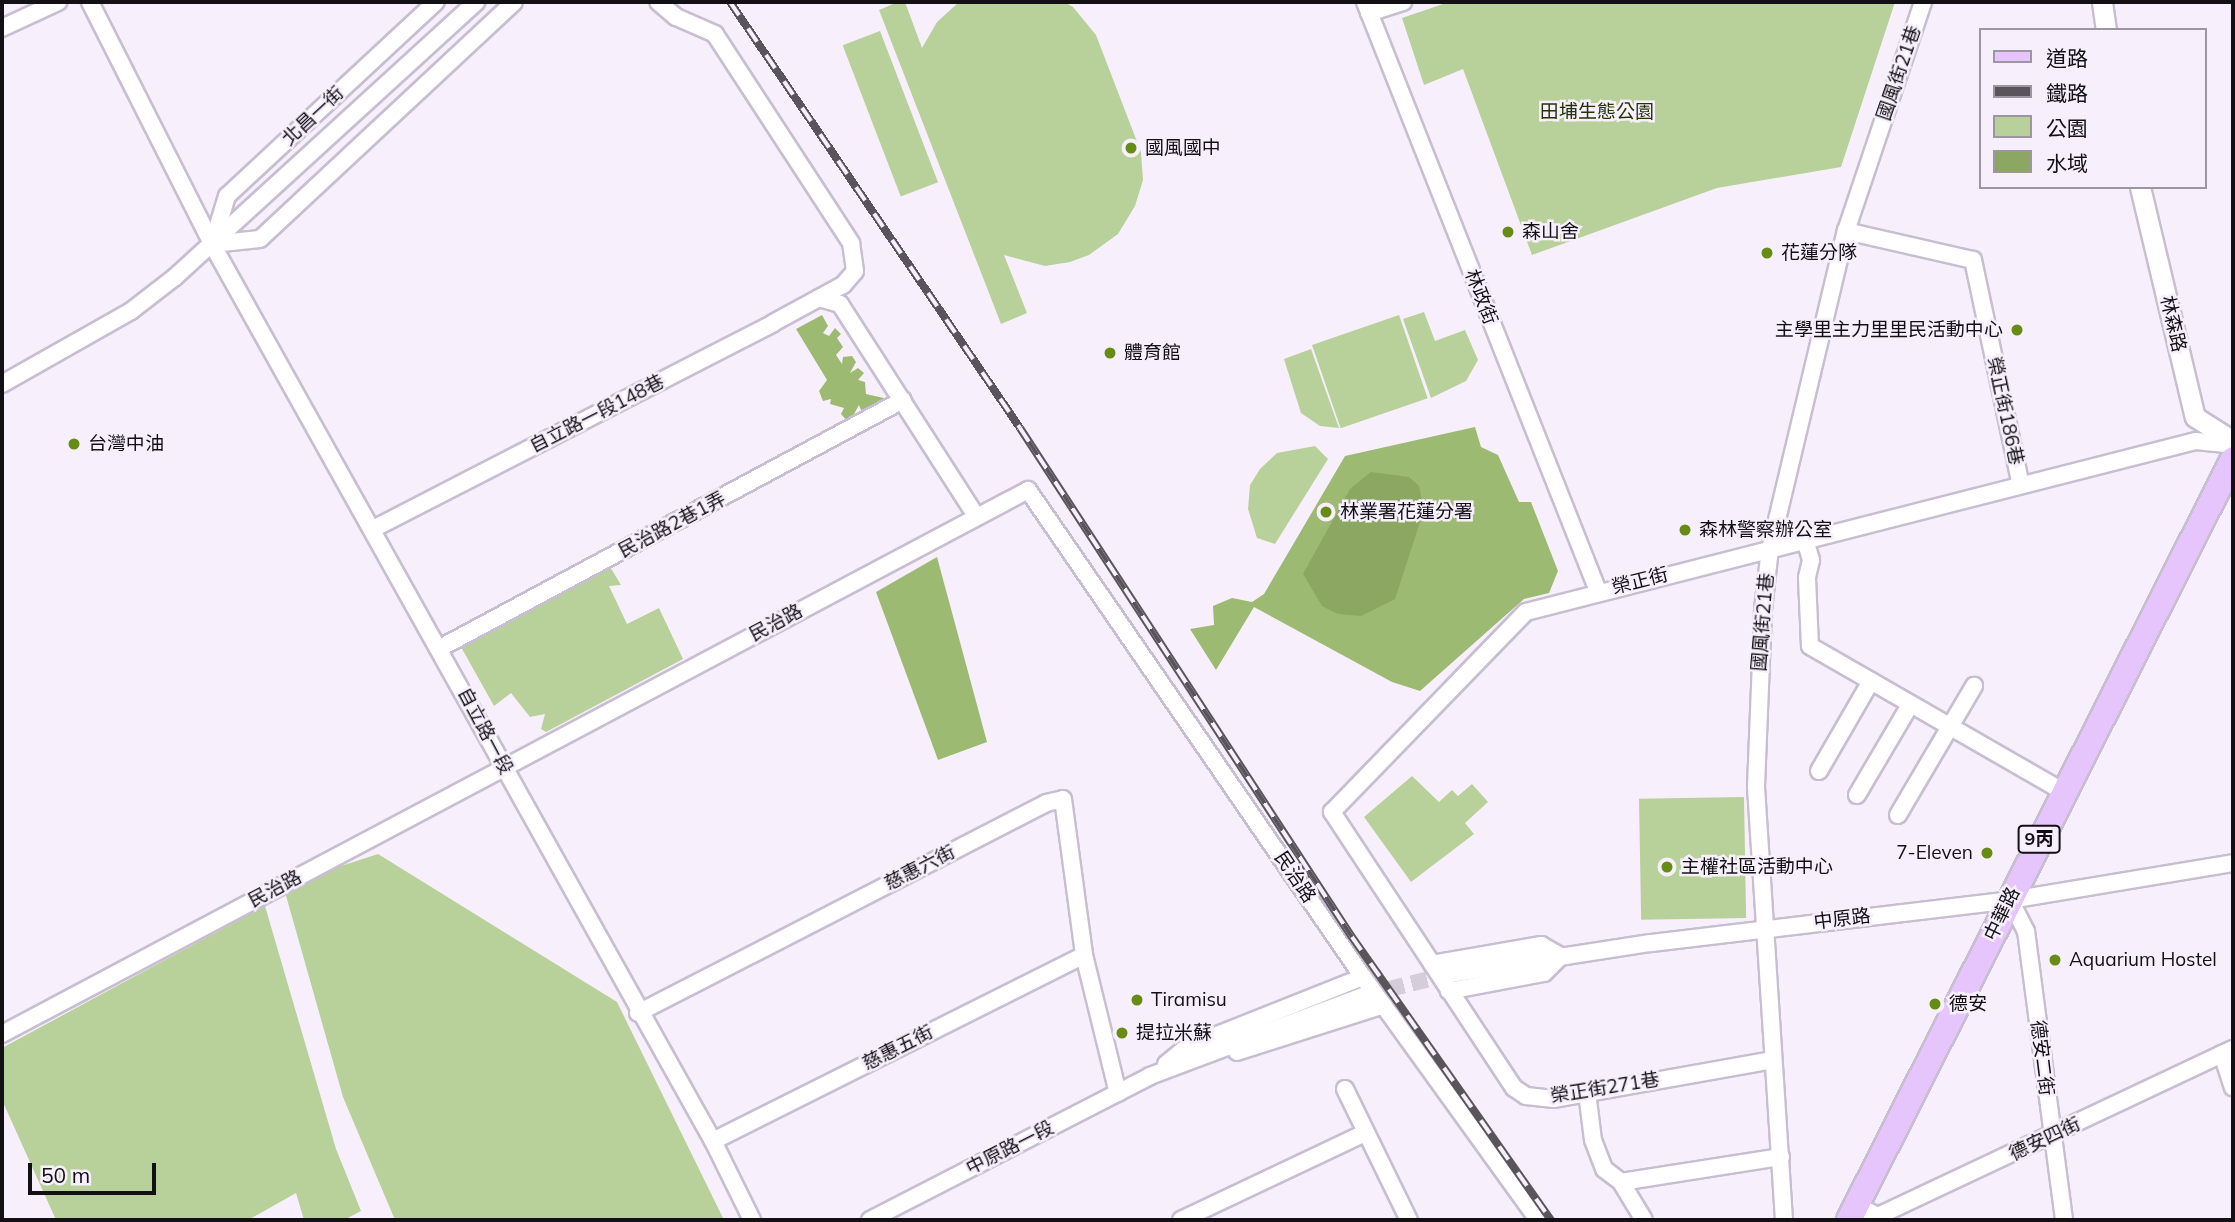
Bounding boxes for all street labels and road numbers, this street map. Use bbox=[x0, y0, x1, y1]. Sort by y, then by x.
street label: 國風街21巷 bbox=[1872, 23, 1926, 123]
street label: 北昌一街 bbox=[277, 82, 349, 150]
street label: 林政街 bbox=[1460, 266, 1502, 328]
street label: 林森路 bbox=[2155, 294, 2191, 354]
street label: 榮正街186巷 bbox=[1982, 355, 2028, 467]
street label: 自立路一段148巷 bbox=[526, 370, 668, 458]
street label: 民治路2巷1弄 bbox=[615, 487, 729, 563]
street label: 榮正街 bbox=[1610, 563, 1670, 599]
street label: 國風街21巷 bbox=[1747, 572, 1779, 672]
street label: 民治路 bbox=[745, 600, 807, 646]
street label: 自立路一段 bbox=[453, 684, 517, 778]
road number: 9丙 bbox=[2016, 824, 2062, 854]
street label: 慈惠六街 bbox=[881, 841, 959, 895]
street label: 民治路 bbox=[1270, 847, 1320, 907]
street label: 民治路 bbox=[244, 866, 306, 912]
street label: 中華路 bbox=[1979, 883, 2025, 945]
street label: 中原路 bbox=[1812, 904, 1872, 934]
street label: 德安二街 bbox=[2026, 1019, 2058, 1097]
street label: 慈惠五街 bbox=[859, 1021, 937, 1075]
street label: 榮正街271巷 bbox=[1549, 1068, 1661, 1108]
street label: 德安四街 bbox=[2006, 1113, 2084, 1165]
street label: 中原路一段 bbox=[963, 1116, 1057, 1180]

